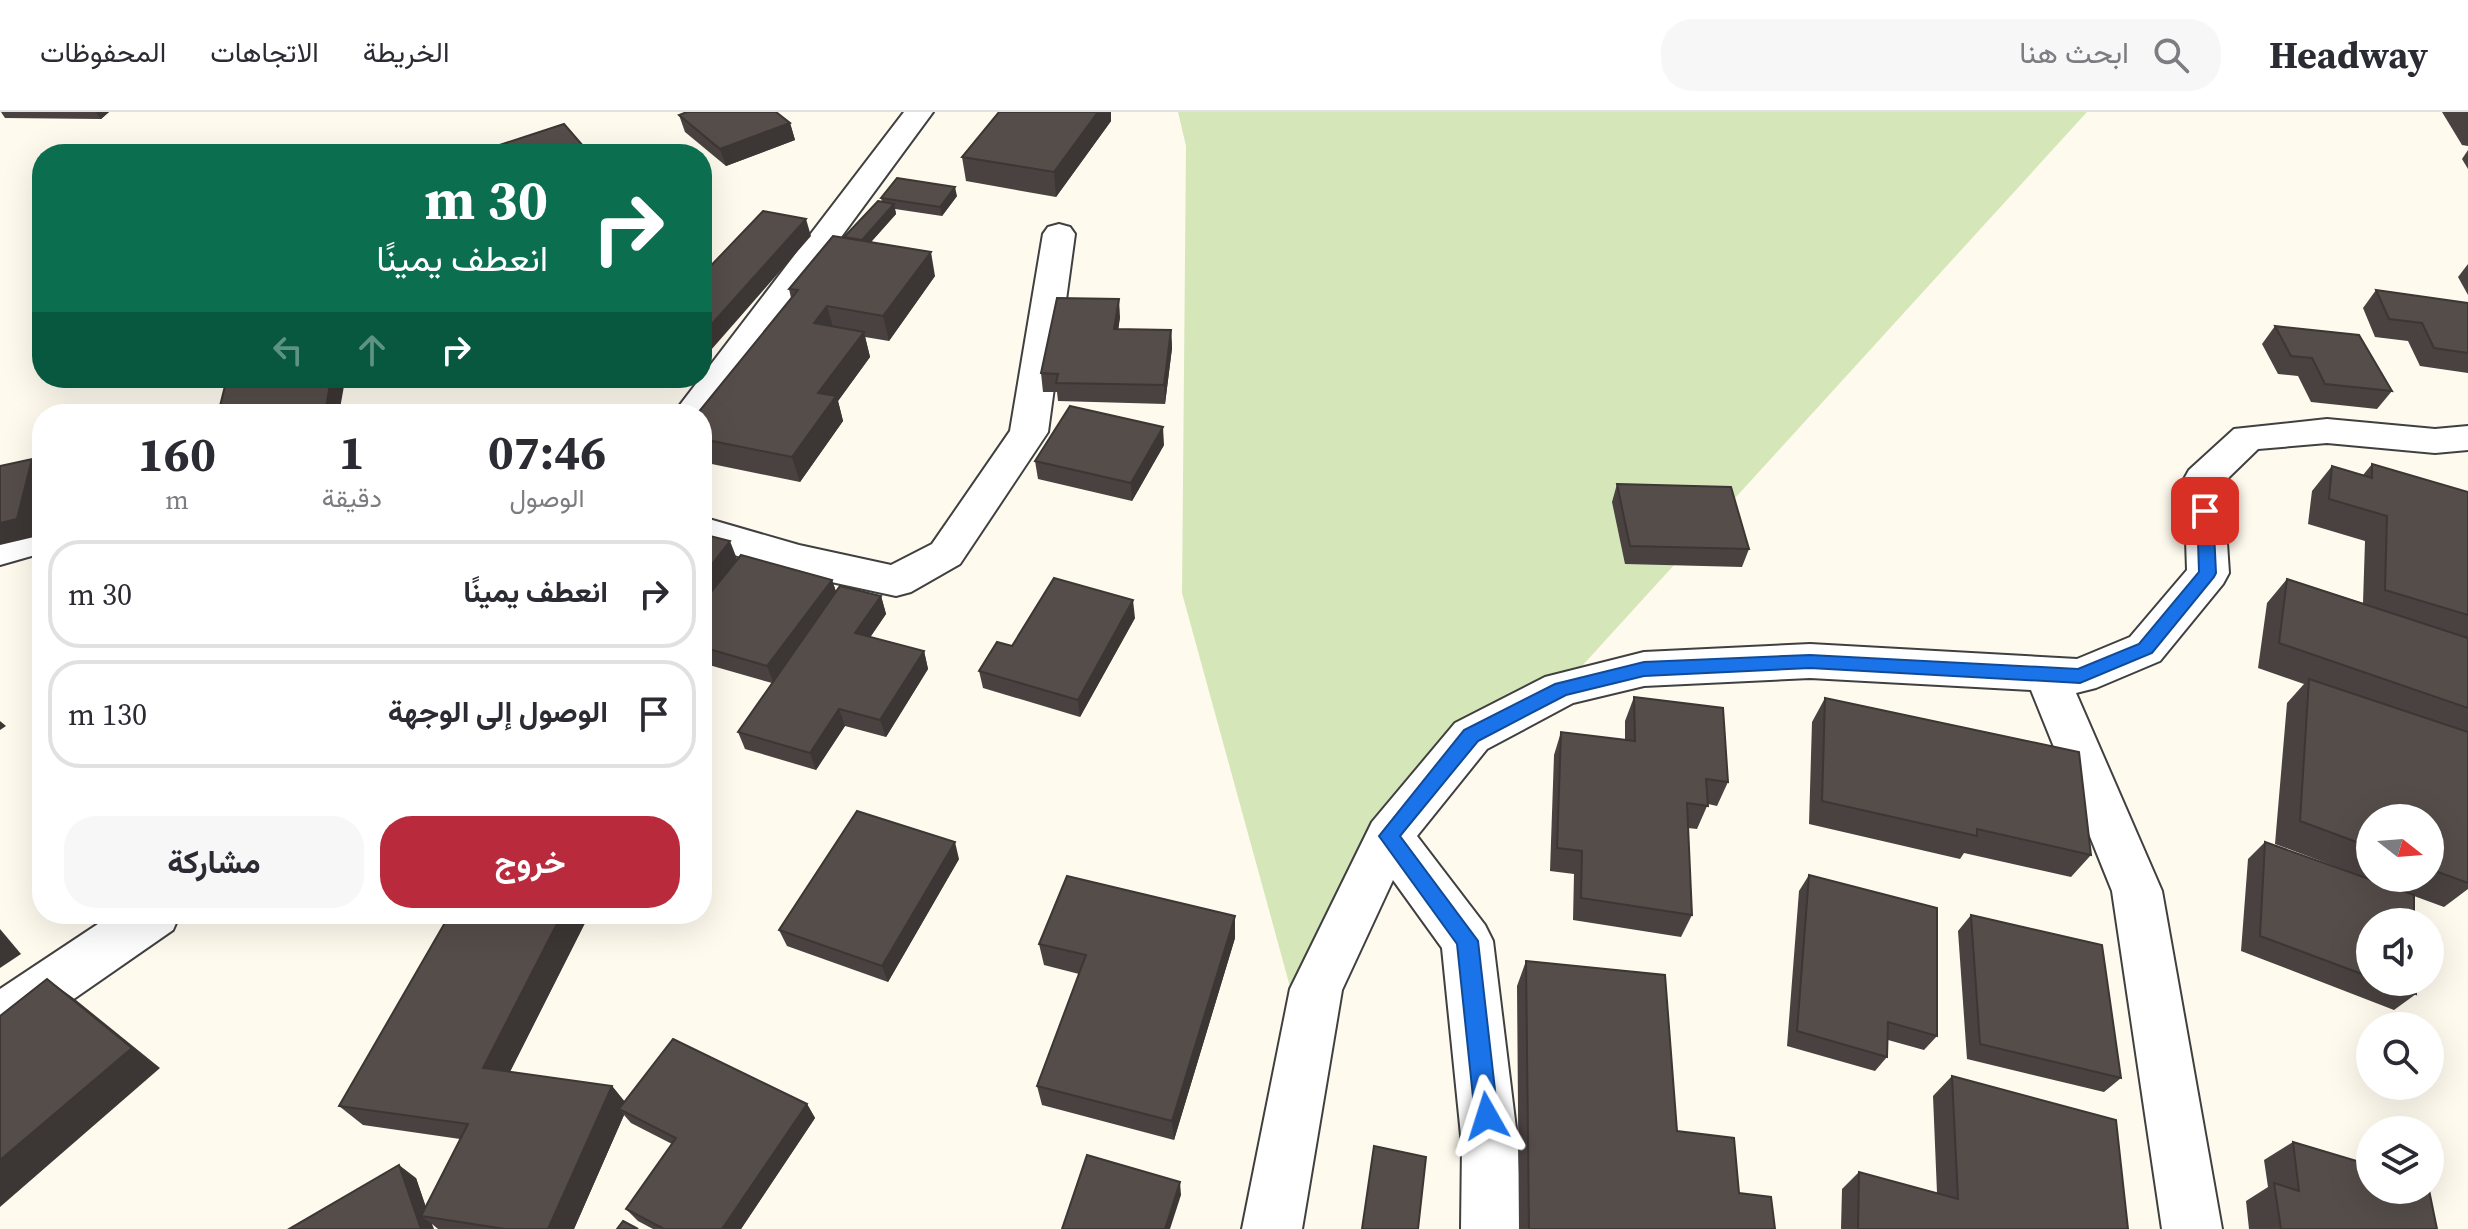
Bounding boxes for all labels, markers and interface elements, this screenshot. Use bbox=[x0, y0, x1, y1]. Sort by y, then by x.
search box bbox=[1661, 19, 2221, 91]
text: Headway bbox=[2269, 29, 2428, 81]
text: ابحث هنا bbox=[2019, 32, 2129, 73]
text: المحفوظات bbox=[40, 33, 166, 71]
text: الاتجاهات bbox=[210, 33, 319, 71]
text: الخريطة bbox=[363, 33, 449, 71]
icon: search bbox=[2149, 33, 2193, 77]
text: 30 m bbox=[425, 161, 548, 238]
icon: right bbox=[576, 176, 680, 280]
text: انعطف يمينًا bbox=[376, 234, 548, 283]
icon: left bbox=[266, 328, 310, 372]
icon: ahead bbox=[350, 328, 394, 372]
icon: right bbox=[434, 328, 478, 372]
text: 1 bbox=[339, 419, 365, 485]
text: 07:46 bbox=[488, 419, 606, 485]
text: 160 bbox=[138, 421, 216, 487]
pin bbox=[2171, 477, 2239, 545]
text: دقيقة bbox=[322, 480, 382, 516]
text: الوصول bbox=[509, 480, 584, 516]
text: m bbox=[165, 482, 189, 518]
icon: arrive bbox=[2183, 489, 2227, 533]
text: انعطف يمينًا bbox=[463, 571, 608, 612]
icon: right bbox=[632, 572, 676, 616]
text: 30 m bbox=[68, 574, 132, 615]
text: الوصول إلى الوجهة bbox=[388, 691, 608, 732]
icon: arrive bbox=[632, 692, 676, 736]
text: 130 m bbox=[68, 694, 147, 735]
north arrow bbox=[2356, 804, 2444, 892]
map controls bbox=[2356, 804, 2444, 1204]
button: مشاركة bbox=[64, 816, 364, 908]
button: خروج bbox=[380, 816, 680, 908]
button: sound bbox=[2356, 908, 2444, 996]
button: search bbox=[2356, 1012, 2444, 1100]
position arrow bbox=[1445, 1074, 1529, 1158]
button: layers bbox=[2356, 1116, 2444, 1204]

